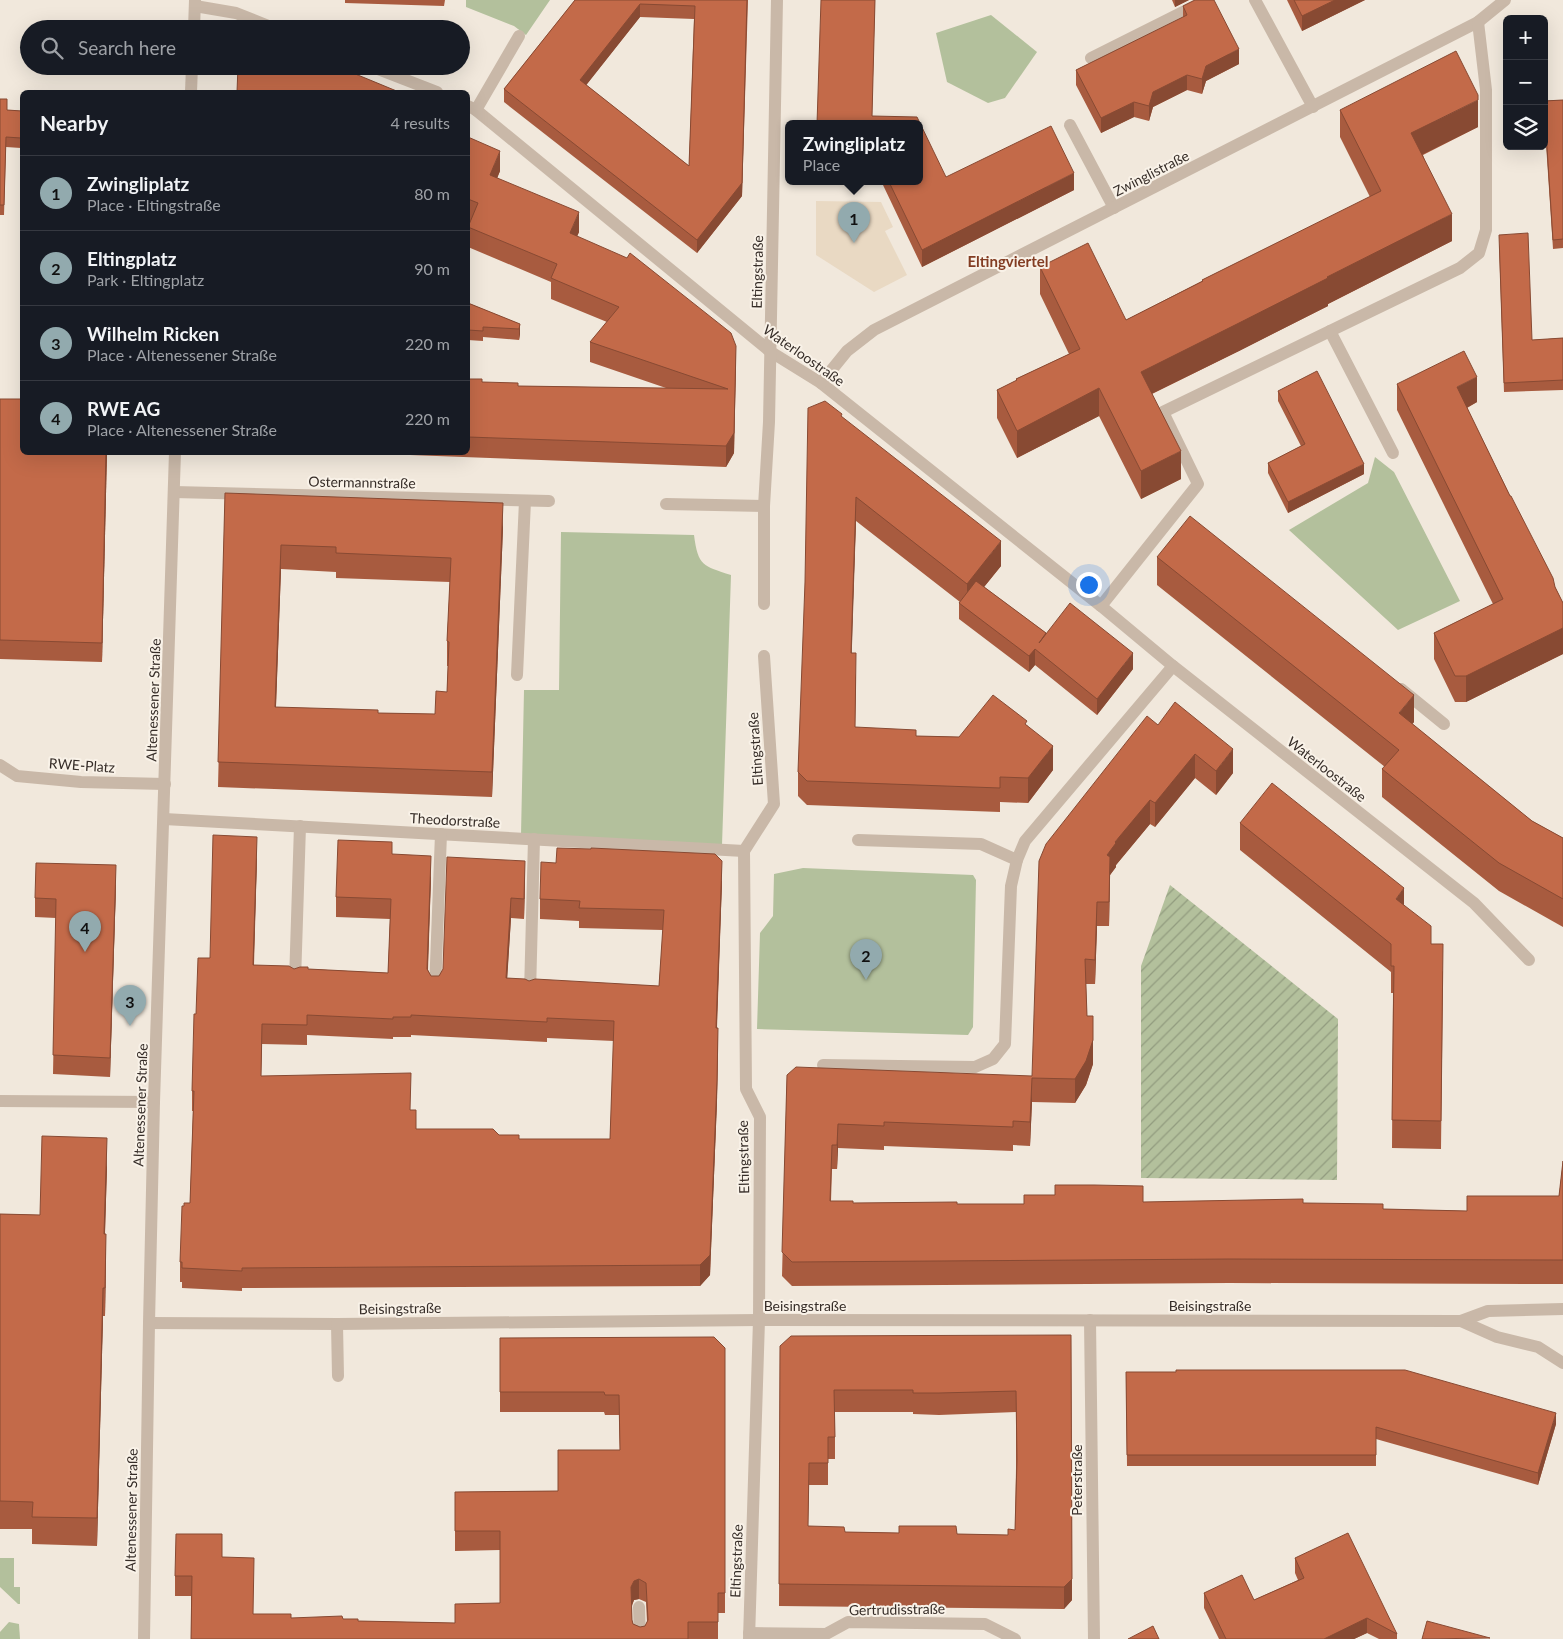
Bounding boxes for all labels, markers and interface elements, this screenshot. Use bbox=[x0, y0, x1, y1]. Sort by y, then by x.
map controls bbox=[1503, 15, 1548, 150]
button: + bbox=[1503, 15, 1548, 60]
search box bbox=[20, 20, 470, 75]
icon: search bbox=[38, 34, 66, 62]
text: Search here bbox=[78, 36, 176, 59]
button: − bbox=[1503, 60, 1548, 105]
button: layers bbox=[1503, 105, 1548, 150]
text: Nearby bbox=[40, 110, 108, 135]
text: 4 results bbox=[390, 113, 450, 132]
popup bbox=[785, 120, 923, 185]
text: Zwingliplatz bbox=[803, 132, 905, 155]
street label: Zwinglistraße bbox=[1110, 147, 1192, 199]
text: Place bbox=[803, 155, 840, 174]
text: Zwingliplatz bbox=[87, 172, 189, 195]
text: 1 bbox=[51, 184, 61, 203]
text: 80 m bbox=[414, 184, 450, 203]
text: Place · Eltingstraße bbox=[87, 195, 221, 214]
pin: 1 bbox=[838, 202, 870, 243]
street label: Eltingstraße bbox=[748, 235, 766, 309]
text: Eltingplatz bbox=[87, 247, 176, 270]
district label: Eltingviertel bbox=[968, 252, 1048, 270]
text: 2 bbox=[51, 259, 61, 278]
text: 90 m bbox=[414, 259, 450, 278]
text: Park · Eltingplatz bbox=[87, 270, 204, 289]
street label: Waterloostraße bbox=[760, 321, 848, 389]
text: Wilhelm Ricken bbox=[87, 322, 219, 345]
text: 3 bbox=[51, 334, 61, 353]
text: 220 m bbox=[405, 334, 450, 353]
text: Place · Altenessener Straße bbox=[87, 345, 277, 364]
text: RWE AG bbox=[87, 397, 160, 420]
text: 4 bbox=[51, 409, 61, 428]
text: 220 m bbox=[405, 409, 450, 428]
text: Place · Altenessener Straße bbox=[87, 420, 277, 439]
street label: Ostermannstraße bbox=[308, 473, 416, 491]
your location bbox=[1076, 572, 1102, 598]
street label: Altenessener Straße bbox=[142, 638, 164, 762]
street label: Eltingstraße bbox=[744, 712, 766, 786]
street label: Waterloostraße bbox=[1284, 733, 1370, 805]
street label: RWE-Platz bbox=[48, 754, 116, 776]
street label: Theodorstraße bbox=[409, 809, 501, 831]
pin: 4 bbox=[69, 911, 101, 952]
pin: 2 bbox=[850, 939, 882, 980]
pin: 3 bbox=[114, 985, 146, 1026]
street label: Altenessener Straße bbox=[129, 1043, 151, 1167]
street label: Eltingstraße bbox=[734, 1120, 752, 1194]
street label: Beisingstraße bbox=[764, 1297, 846, 1314]
street label: Beisingstraße bbox=[1169, 1297, 1251, 1314]
street label: Beisingstraße bbox=[358, 1299, 442, 1317]
street label: Peterstraße bbox=[1068, 1444, 1085, 1516]
street label: Altenessener Straße bbox=[121, 1448, 141, 1572]
street label: Eltingstraße bbox=[726, 1524, 746, 1598]
street label: Gertrudisstraße bbox=[849, 1600, 945, 1618]

